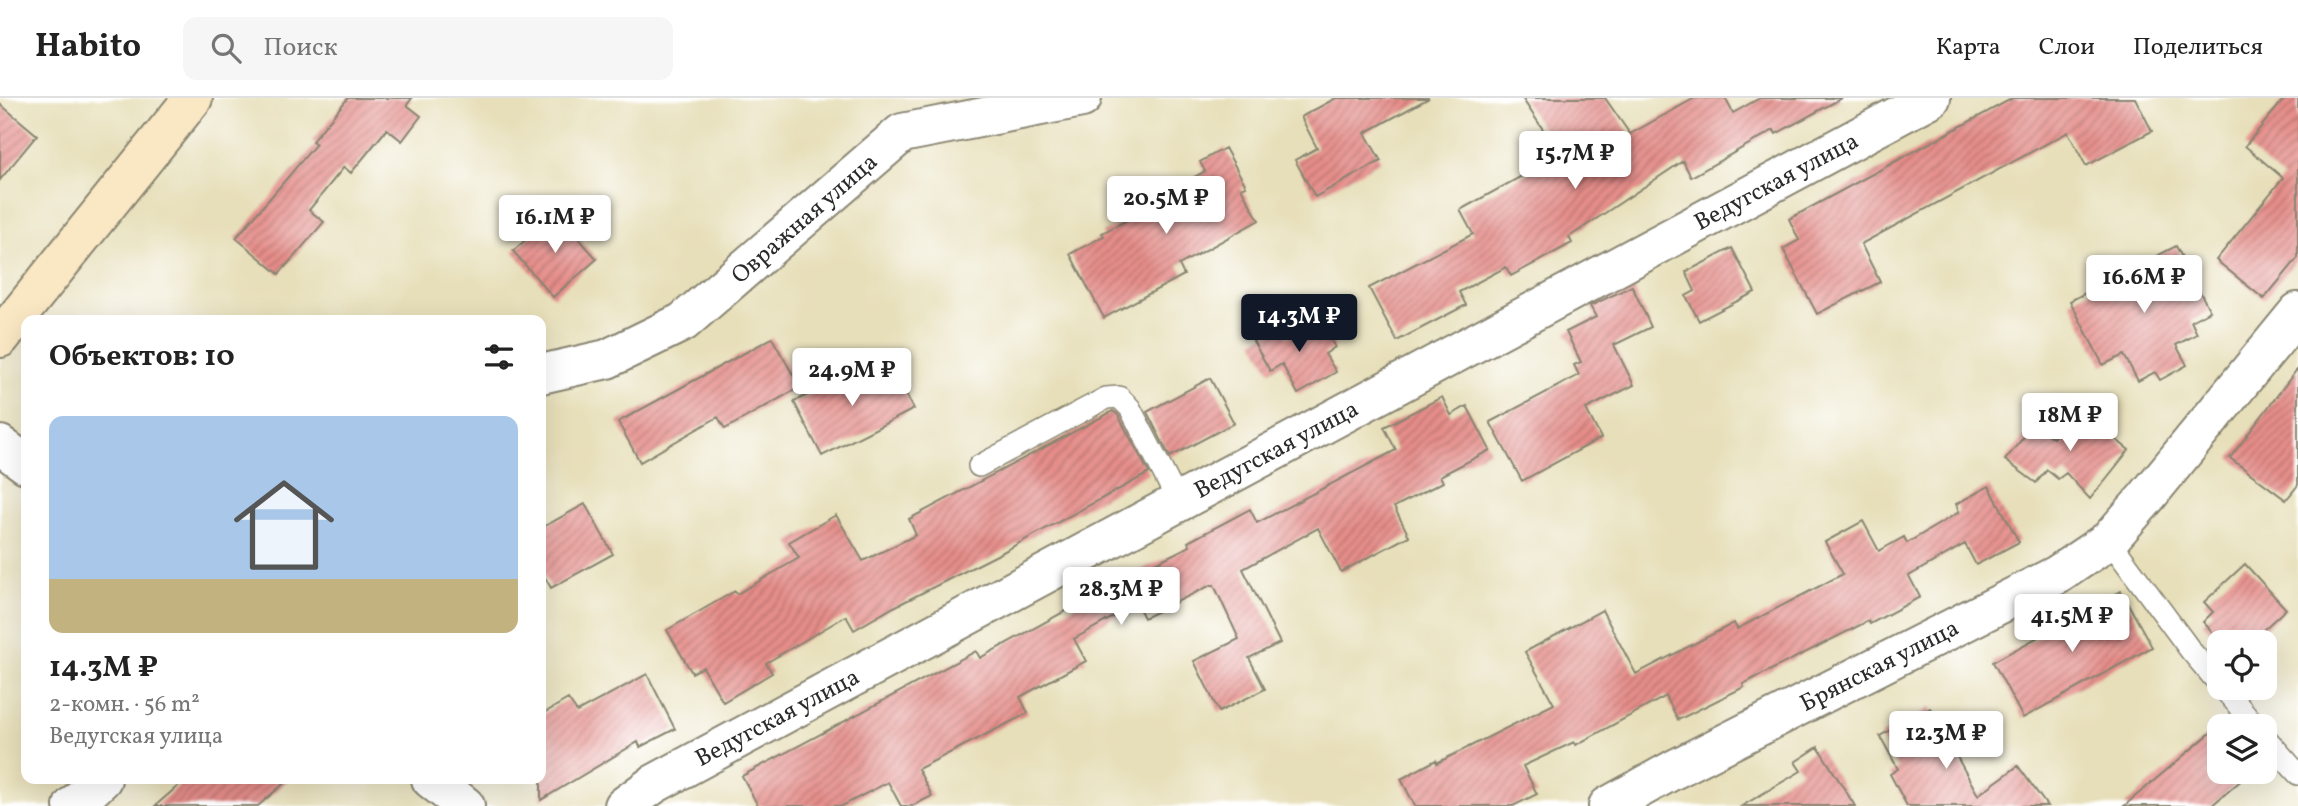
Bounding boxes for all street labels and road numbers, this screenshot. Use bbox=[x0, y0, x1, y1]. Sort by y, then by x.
street label: Ведугская улица bbox=[1689, 125, 1865, 240]
street label: Овражная улица bbox=[725, 146, 886, 293]
street label: Ведугская улица bbox=[1189, 393, 1365, 508]
street label: Брянская улица bbox=[1795, 612, 1965, 722]
street label: Ведугская улица bbox=[690, 661, 866, 776]

